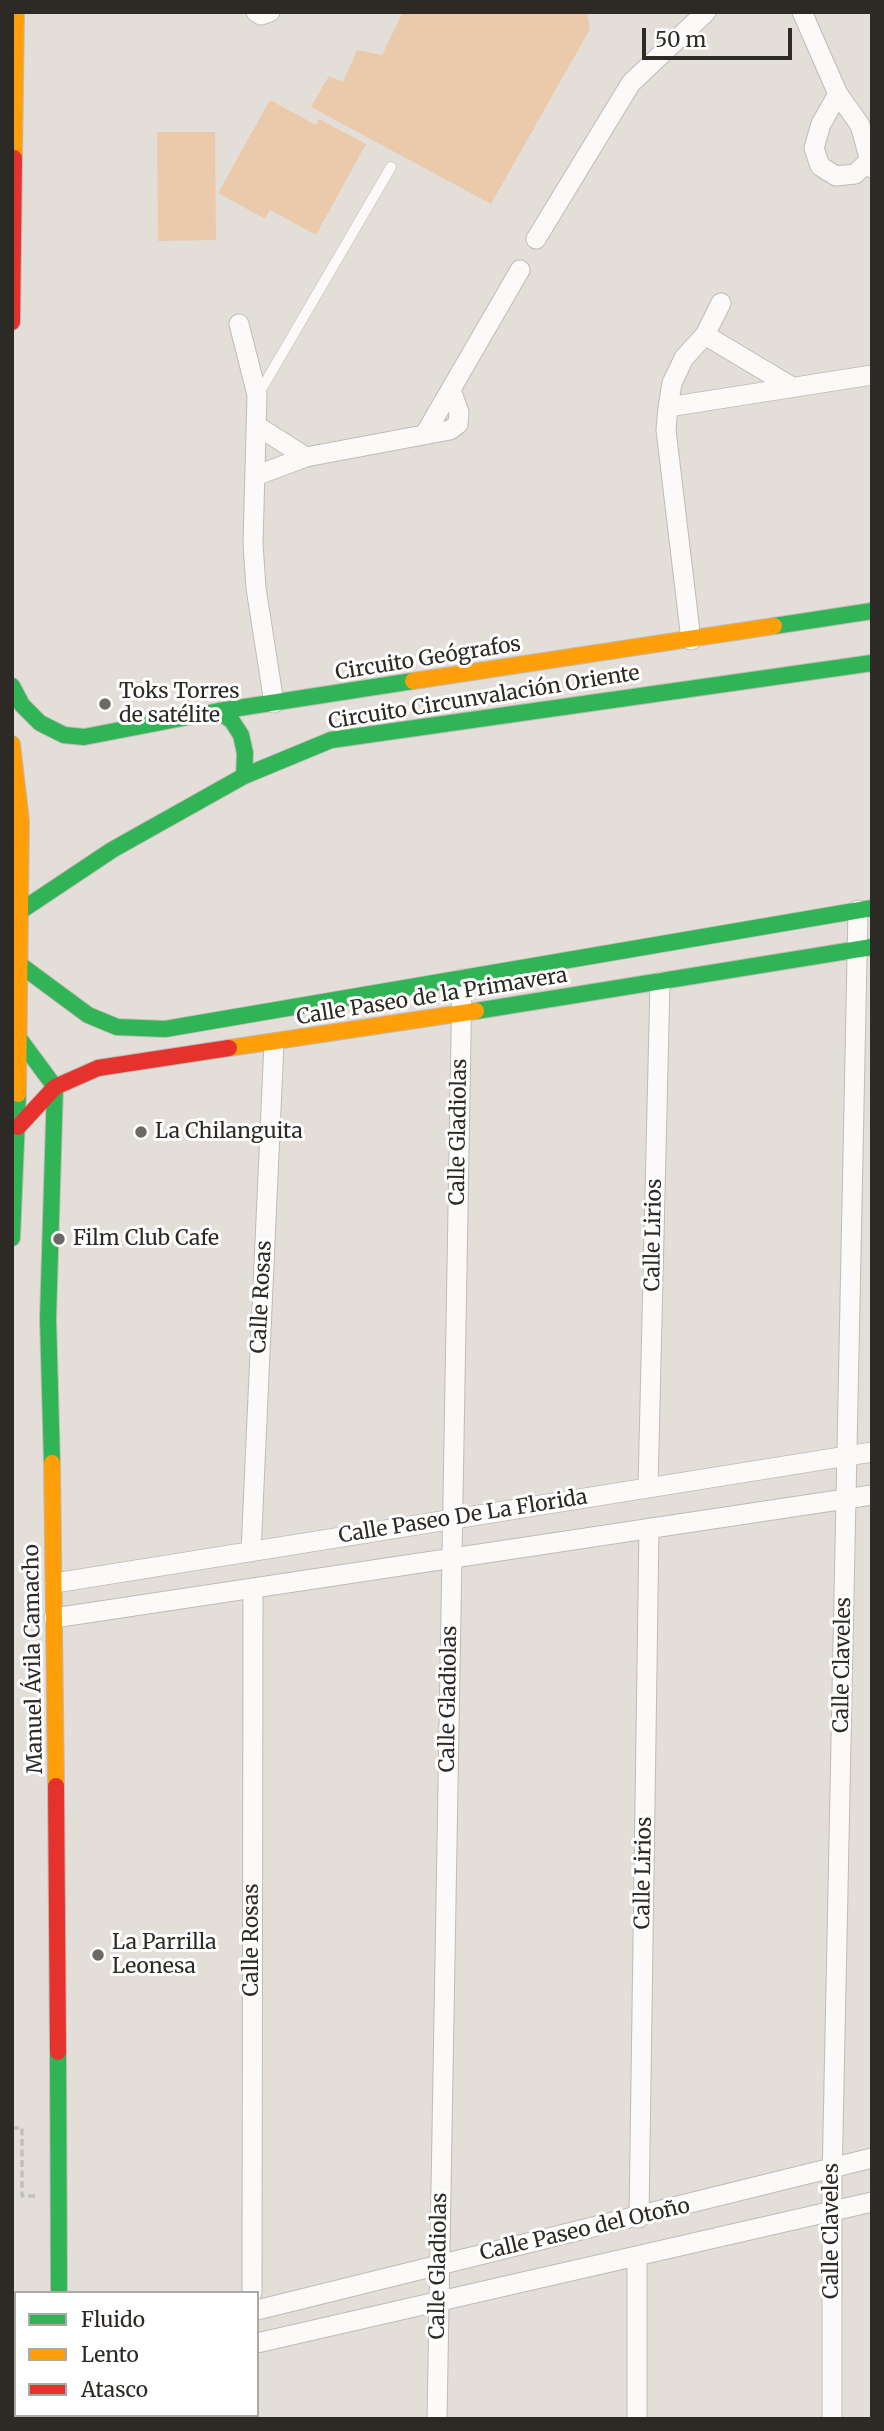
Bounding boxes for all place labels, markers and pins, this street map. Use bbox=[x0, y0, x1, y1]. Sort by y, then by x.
place label: Toks Torres de satélite bbox=[119, 679, 239, 729]
marker: Toks Torres de satélite bbox=[97, 696, 113, 712]
place label: La Chilanguita bbox=[155, 1119, 303, 1145]
marker: La Chilanguita bbox=[133, 1124, 149, 1140]
place label: Film Club Cafe bbox=[73, 1226, 219, 1252]
marker: Film Club Cafe bbox=[51, 1231, 67, 1247]
place label: La Parrilla Leonesa bbox=[112, 1930, 216, 1980]
marker: La Parrilla Leonesa bbox=[90, 1947, 106, 1963]

